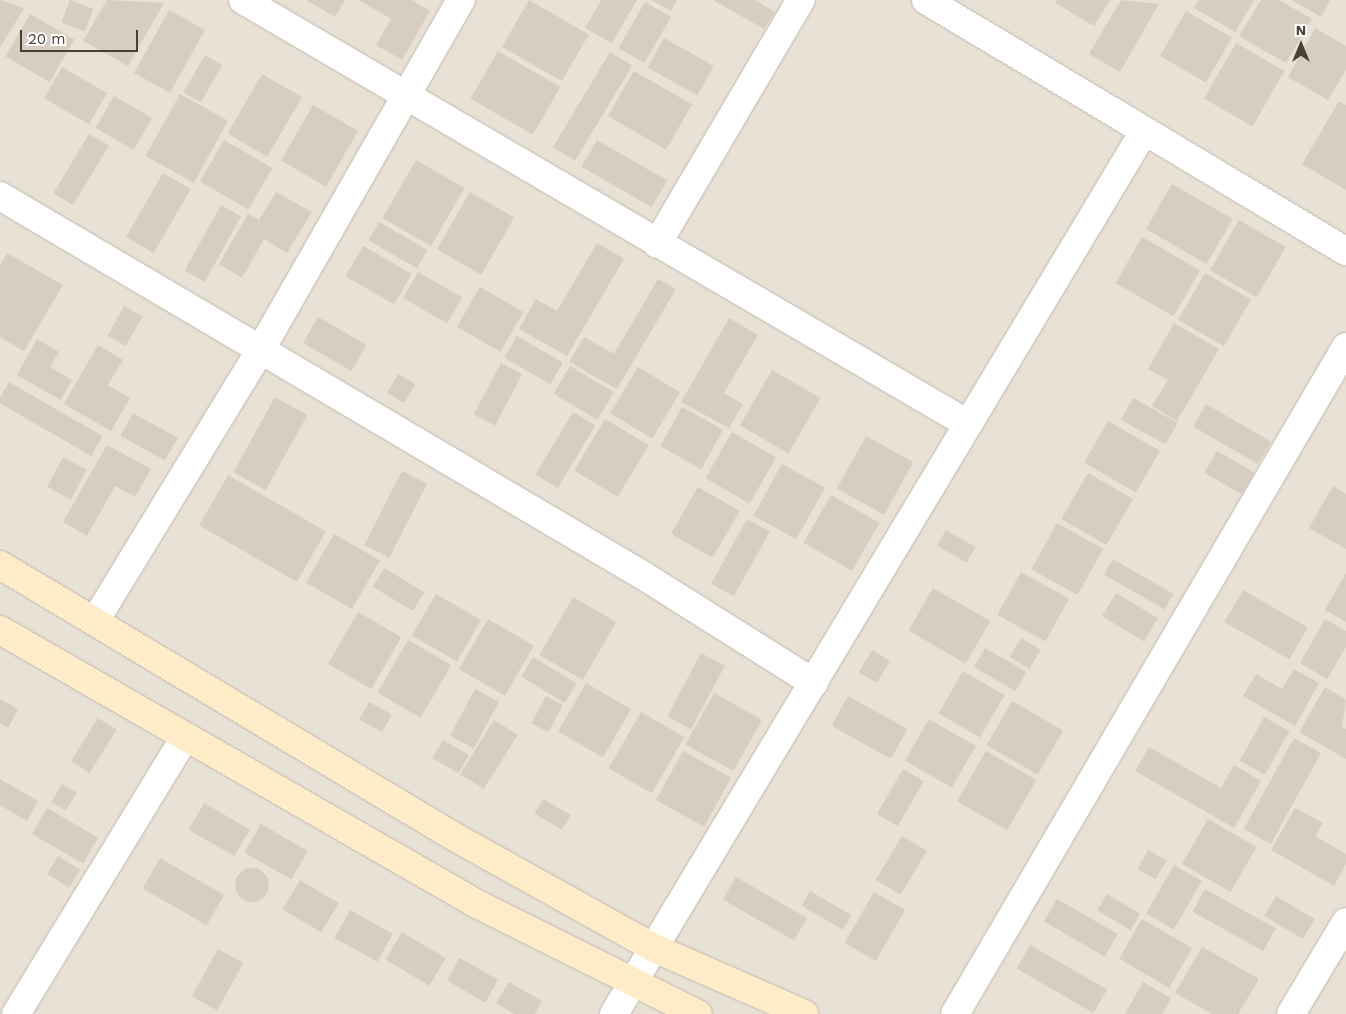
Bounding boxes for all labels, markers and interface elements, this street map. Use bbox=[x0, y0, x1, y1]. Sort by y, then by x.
scale bar bbox=[22, 20, 140, 52]
north arrow bbox=[1276, 20, 1326, 70]
text: N bbox=[1296, 22, 1306, 38]
text: 20 m bbox=[28, 30, 66, 48]

